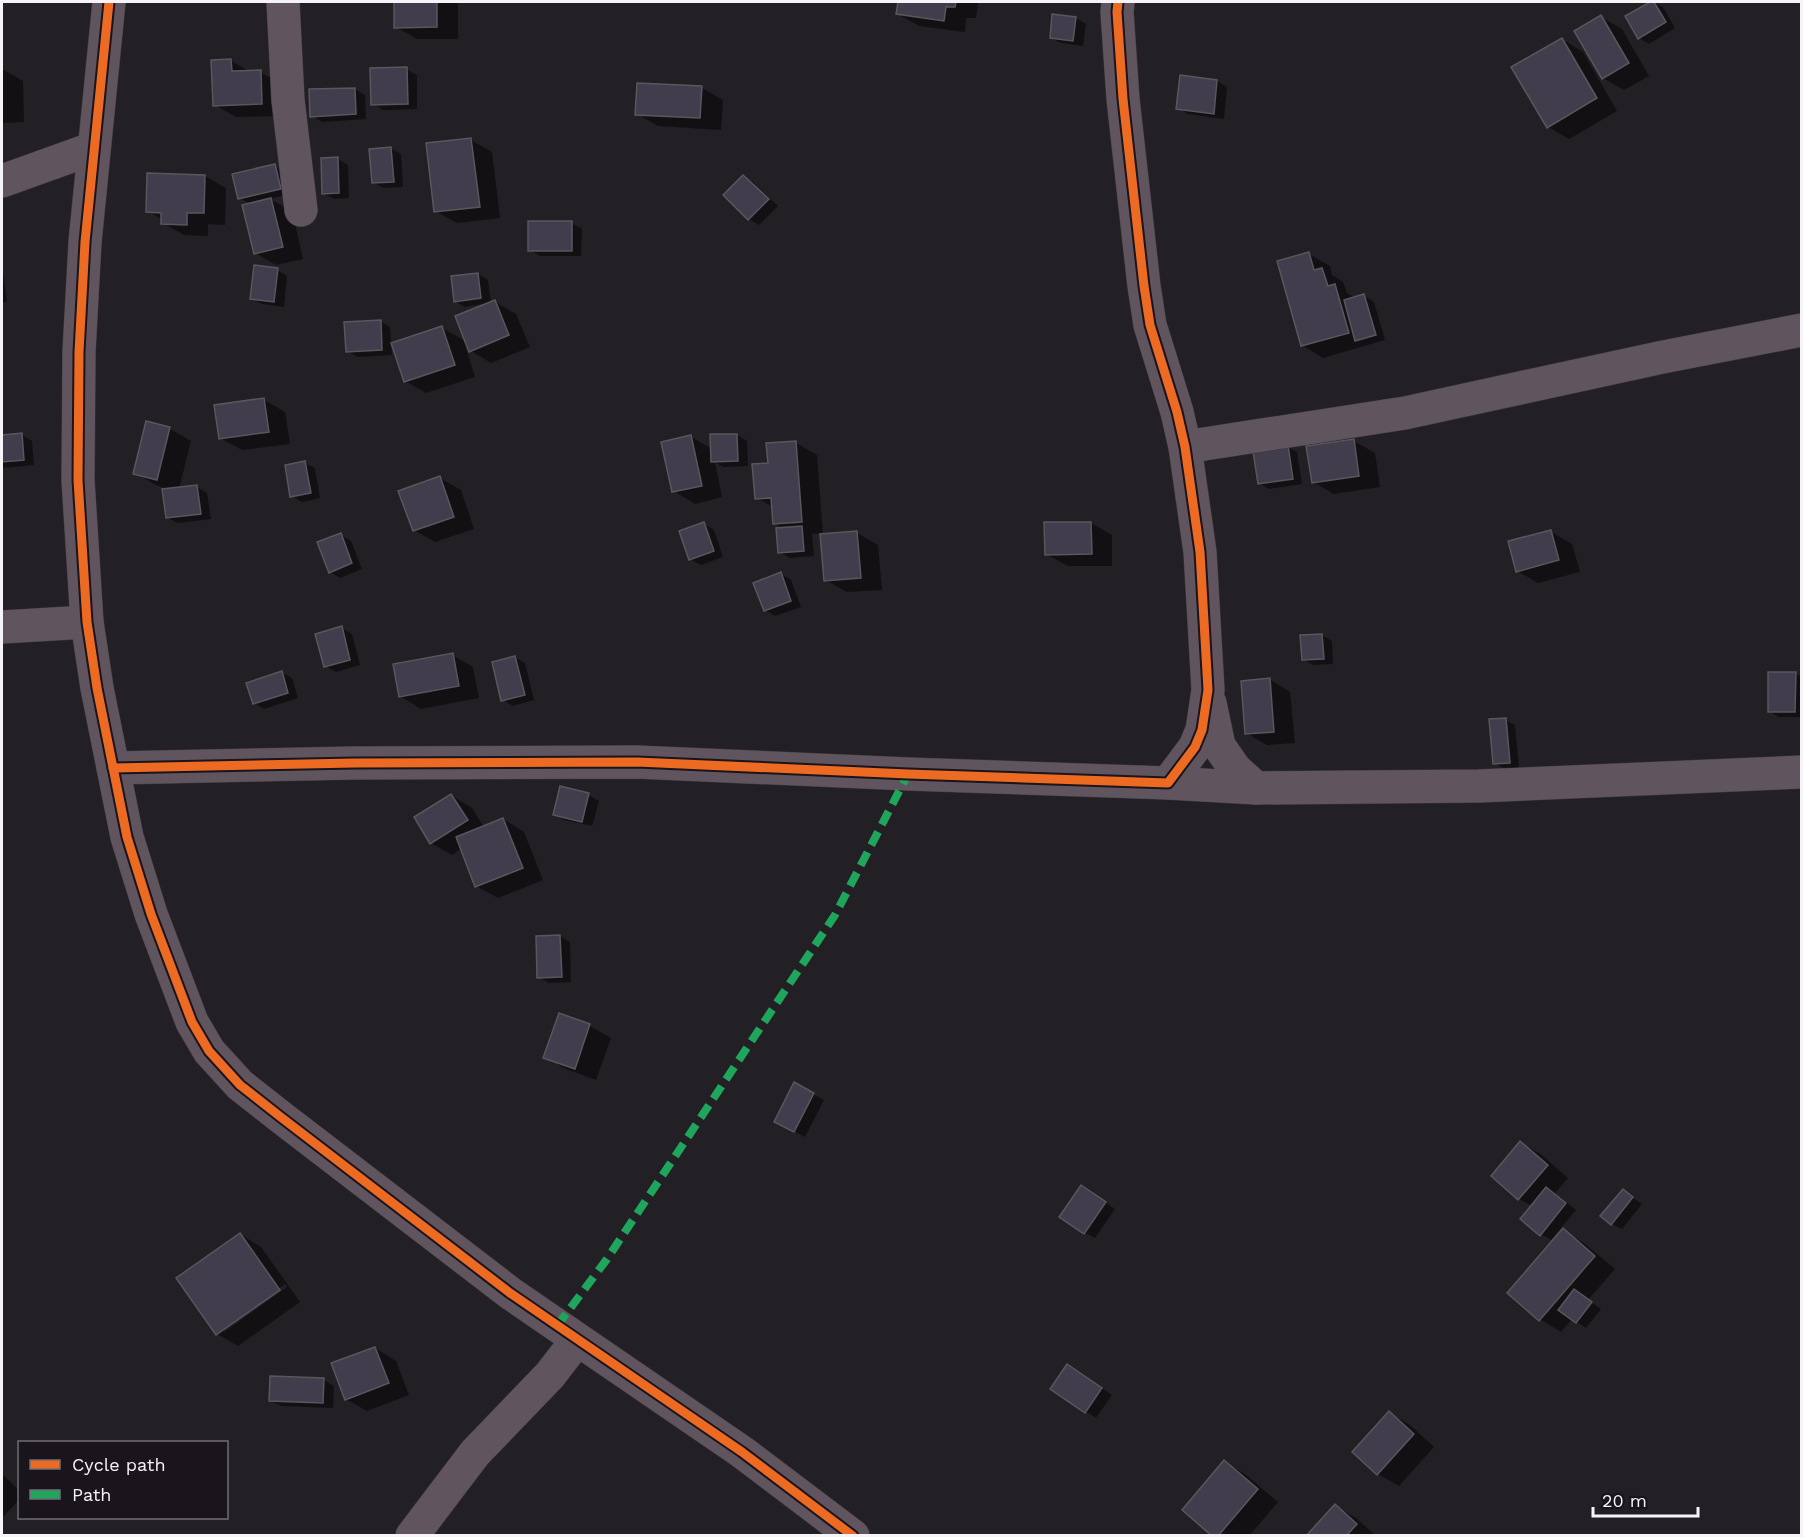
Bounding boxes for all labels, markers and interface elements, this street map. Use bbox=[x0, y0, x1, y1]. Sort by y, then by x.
legend bbox=[18, 1441, 228, 1519]
text: Cycle path bbox=[72, 1454, 166, 1475]
scale bar bbox=[1593, 1480, 1698, 1518]
text: Path bbox=[72, 1484, 112, 1505]
text: 20 m bbox=[1602, 1490, 1647, 1511]

